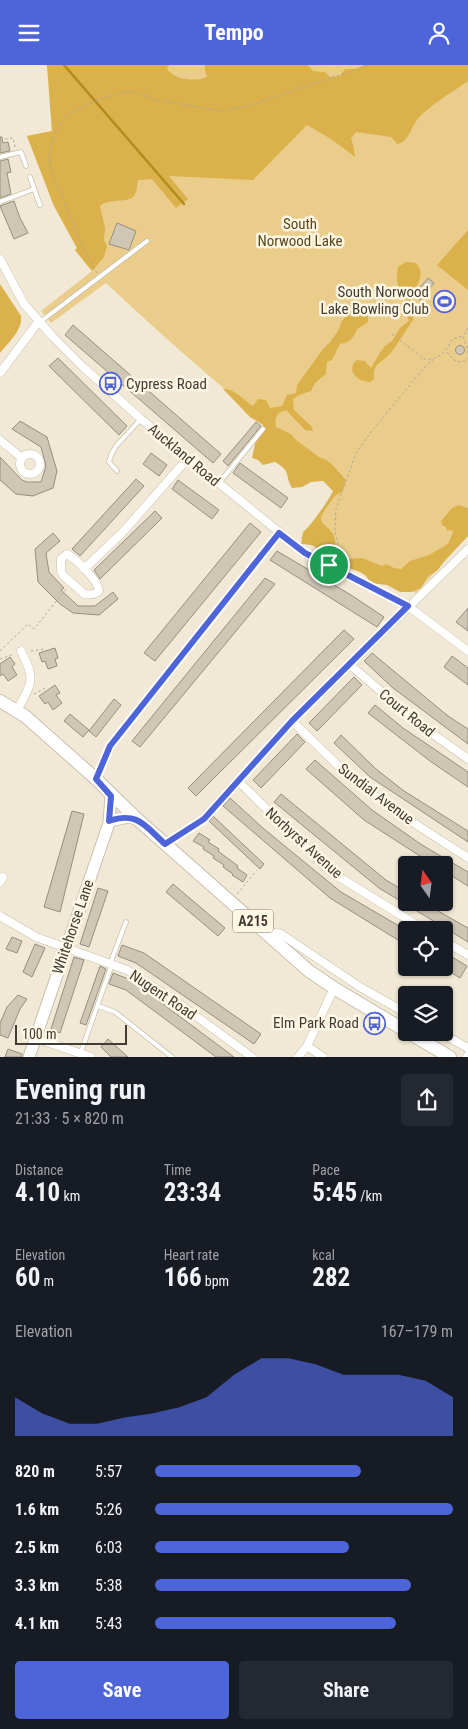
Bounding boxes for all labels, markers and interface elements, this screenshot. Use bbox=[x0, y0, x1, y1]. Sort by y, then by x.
icon: menu bbox=[15, 19, 43, 47]
icon: person bbox=[425, 19, 453, 47]
text: Tempo bbox=[204, 20, 264, 45]
park label: South Norwood Lake bbox=[257, 215, 343, 250]
place label: South Norwood Lake Bowling Club bbox=[321, 283, 429, 318]
sports icon: South Norwood Lake Bowling Club bbox=[433, 289, 457, 313]
bus stop icon: Cypress Road bbox=[98, 372, 122, 396]
place label: Cypress Road bbox=[126, 375, 207, 393]
street label: Auckland Road bbox=[144, 420, 224, 490]
pin bbox=[308, 544, 350, 586]
icon: arrive bbox=[315, 551, 343, 579]
street label: Court Road bbox=[376, 685, 438, 741]
street label: Sundial Avenue bbox=[334, 760, 418, 828]
street label: Norhyrst Avenue bbox=[262, 804, 346, 882]
north arrow bbox=[398, 856, 452, 911]
map controls bbox=[398, 856, 453, 1041]
street label: Whitehorse Lane bbox=[48, 877, 98, 977]
road number: A215 bbox=[233, 909, 273, 933]
button: locate bbox=[398, 921, 453, 976]
street label: Nugent Road bbox=[126, 966, 200, 1024]
button: layers bbox=[398, 986, 453, 1041]
bus stop icon: Elm Park Road bbox=[363, 1011, 387, 1035]
place label: Elm Park Road bbox=[273, 1014, 359, 1032]
scale bar bbox=[15, 1021, 128, 1045]
text: 100 m bbox=[22, 1026, 57, 1042]
text: Evening run bbox=[15, 1073, 146, 1106]
button: share bbox=[401, 1074, 453, 1126]
text: 21:33 · 5 × 820 m bbox=[15, 1109, 124, 1128]
text: Distance bbox=[15, 1162, 63, 1178]
text: Time bbox=[164, 1162, 191, 1178]
text: Pace bbox=[312, 1162, 340, 1178]
text: 4.10 bbox=[15, 1178, 60, 1207]
text: 23:34 bbox=[164, 1178, 221, 1207]
text: 5:45 bbox=[312, 1178, 357, 1207]
text: km bbox=[60, 1188, 80, 1204]
text: /km bbox=[357, 1188, 382, 1204]
text: Elevation bbox=[15, 1247, 65, 1263]
text: Heart rate bbox=[164, 1247, 219, 1263]
text: kcal bbox=[312, 1247, 335, 1263]
text: 60 bbox=[15, 1263, 40, 1292]
text: 166 bbox=[164, 1263, 202, 1292]
text: 282 bbox=[312, 1263, 350, 1292]
text: m bbox=[40, 1273, 54, 1289]
text: bpm bbox=[202, 1273, 229, 1289]
text: Elevation bbox=[15, 1322, 73, 1341]
text: 167–179 m bbox=[381, 1322, 453, 1341]
text: 820 m bbox=[15, 1462, 55, 1481]
text: 5:57 bbox=[95, 1462, 122, 1481]
text: 1.6 km bbox=[15, 1500, 59, 1519]
text: 5:26 bbox=[95, 1500, 122, 1519]
text: 2.5 km bbox=[15, 1538, 59, 1557]
text: 6:03 bbox=[95, 1538, 122, 1557]
text: 3.3 km bbox=[15, 1576, 59, 1595]
text: 5:38 bbox=[95, 1576, 122, 1595]
text: 4.1 km bbox=[15, 1614, 59, 1633]
text: 5:43 bbox=[95, 1614, 122, 1633]
button: Save bbox=[15, 1661, 229, 1719]
button: Share bbox=[239, 1661, 453, 1719]

